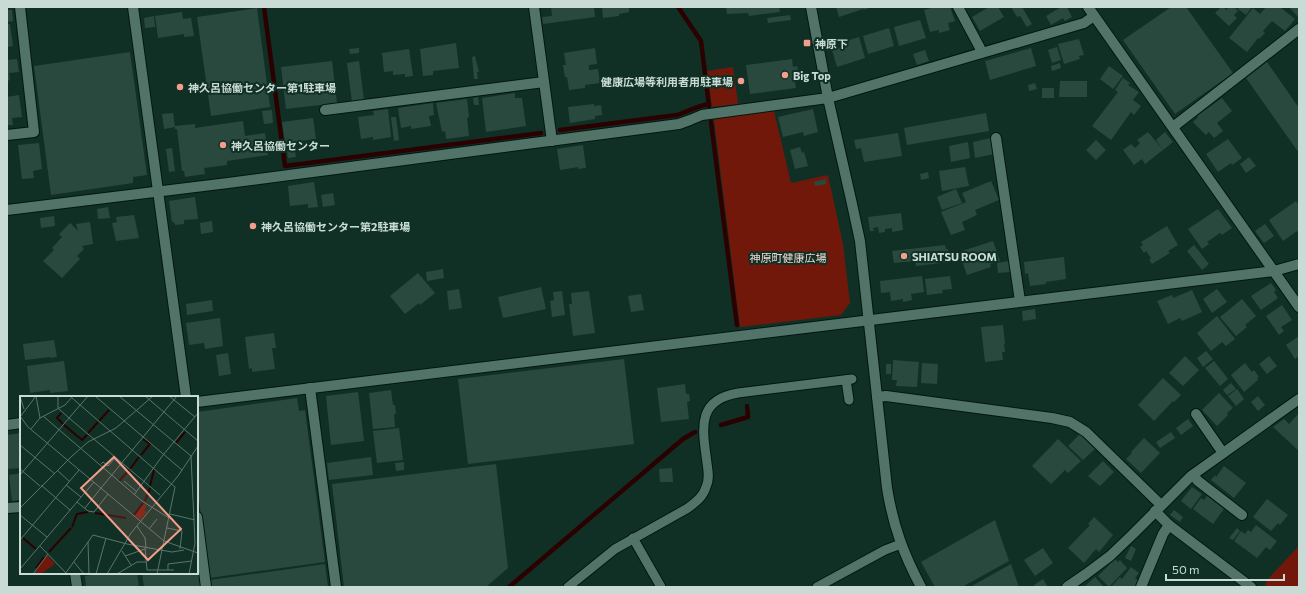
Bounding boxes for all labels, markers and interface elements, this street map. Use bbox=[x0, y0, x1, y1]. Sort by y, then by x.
place label: 神原下 bbox=[815, 37, 848, 50]
marker: 神原下 bbox=[802, 38, 812, 48]
place label: Big Top bbox=[793, 69, 831, 82]
marker: Big Top bbox=[780, 70, 790, 80]
place label: 健康広場等利用者用駐車場 bbox=[600, 75, 733, 88]
marker: 健康広場等利用者用駐車場 bbox=[736, 76, 746, 86]
place label: 神久呂協働センター第1駐車場 bbox=[188, 81, 336, 94]
marker: 神久呂協働センター第1駐車場 bbox=[175, 82, 185, 92]
place label: 神久呂協働センター bbox=[231, 139, 330, 152]
marker: 神久呂協働センター bbox=[218, 140, 228, 150]
place label: 神久呂協働センター第2駐車場 bbox=[261, 220, 410, 233]
marker: 神久呂協働センター第2駐車場 bbox=[248, 221, 258, 231]
place label: SHIATSU ROOM bbox=[912, 250, 997, 263]
park label: 神原町健康広場 bbox=[750, 251, 827, 264]
marker: SHIATSU ROOM bbox=[899, 251, 909, 261]
inset map bbox=[20, 396, 198, 574]
scale bar bbox=[1166, 556, 1284, 582]
text: 50 m bbox=[1172, 562, 1200, 576]

